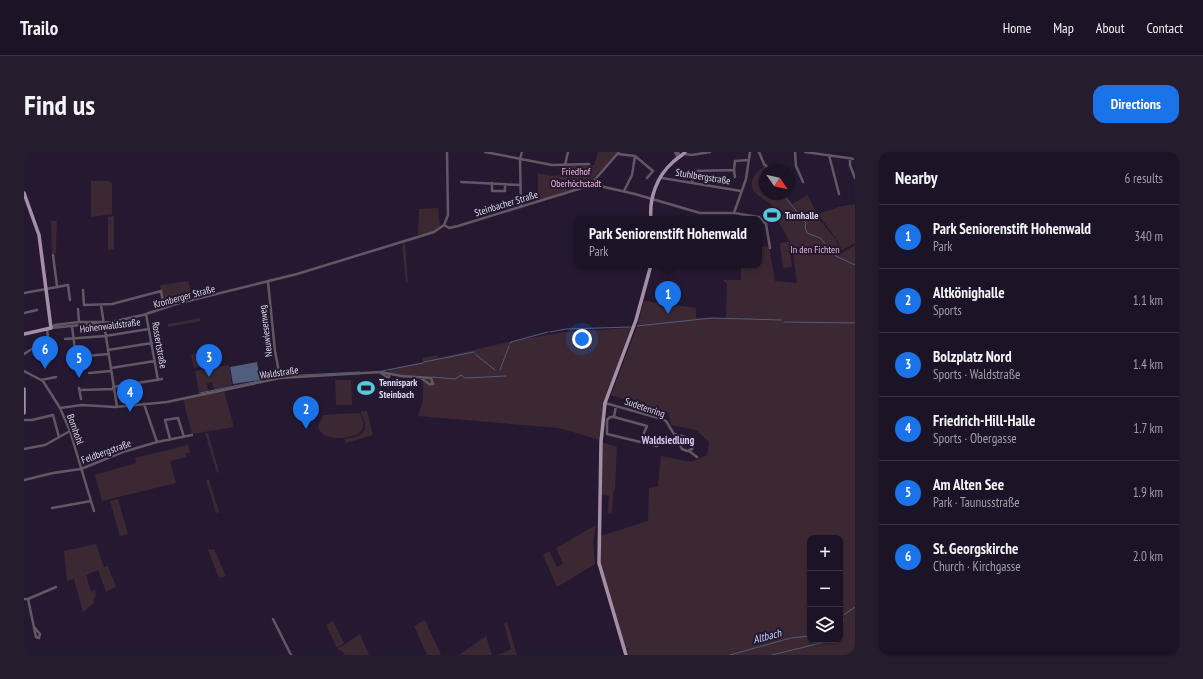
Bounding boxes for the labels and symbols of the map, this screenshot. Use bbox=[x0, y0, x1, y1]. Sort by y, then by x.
north arrow bbox=[759, 164, 795, 200]
park label: Friedhof Oberhöchstadt bbox=[551, 165, 602, 190]
street label: Stuhlbergstraße bbox=[674, 166, 731, 187]
street label: Steinbacher Straße bbox=[473, 188, 539, 219]
sports icon: Turnhalle bbox=[762, 205, 782, 225]
place label: Turnhalle bbox=[785, 209, 819, 222]
park label: In den Fichten bbox=[790, 243, 840, 256]
pin: 1 bbox=[655, 281, 681, 314]
street label: Kronberger Straße bbox=[152, 282, 216, 311]
street label: Neuwiesenweg bbox=[256, 304, 275, 358]
street label: Hohenwaldstraße bbox=[79, 315, 141, 336]
street label: Rossertstraße bbox=[149, 321, 170, 369]
your location bbox=[572, 329, 592, 349]
pin: 6 bbox=[32, 336, 58, 369]
pin: 3 bbox=[196, 344, 222, 377]
pin: 5 bbox=[66, 345, 92, 378]
street label: Waldstraße bbox=[259, 363, 299, 382]
place label: Tennispark Steinbach bbox=[379, 376, 418, 401]
sports icon: Tennispark Steinbach bbox=[356, 378, 376, 398]
pin: 4 bbox=[117, 379, 143, 412]
street label: Sudetenring bbox=[623, 395, 667, 420]
pin: 2 bbox=[293, 396, 319, 429]
street label: Bornhohl bbox=[64, 412, 87, 447]
district label: Waldsiedlung bbox=[641, 433, 695, 447]
street label: Feldbergstraße bbox=[79, 436, 133, 467]
water label: Altbach bbox=[751, 625, 784, 646]

